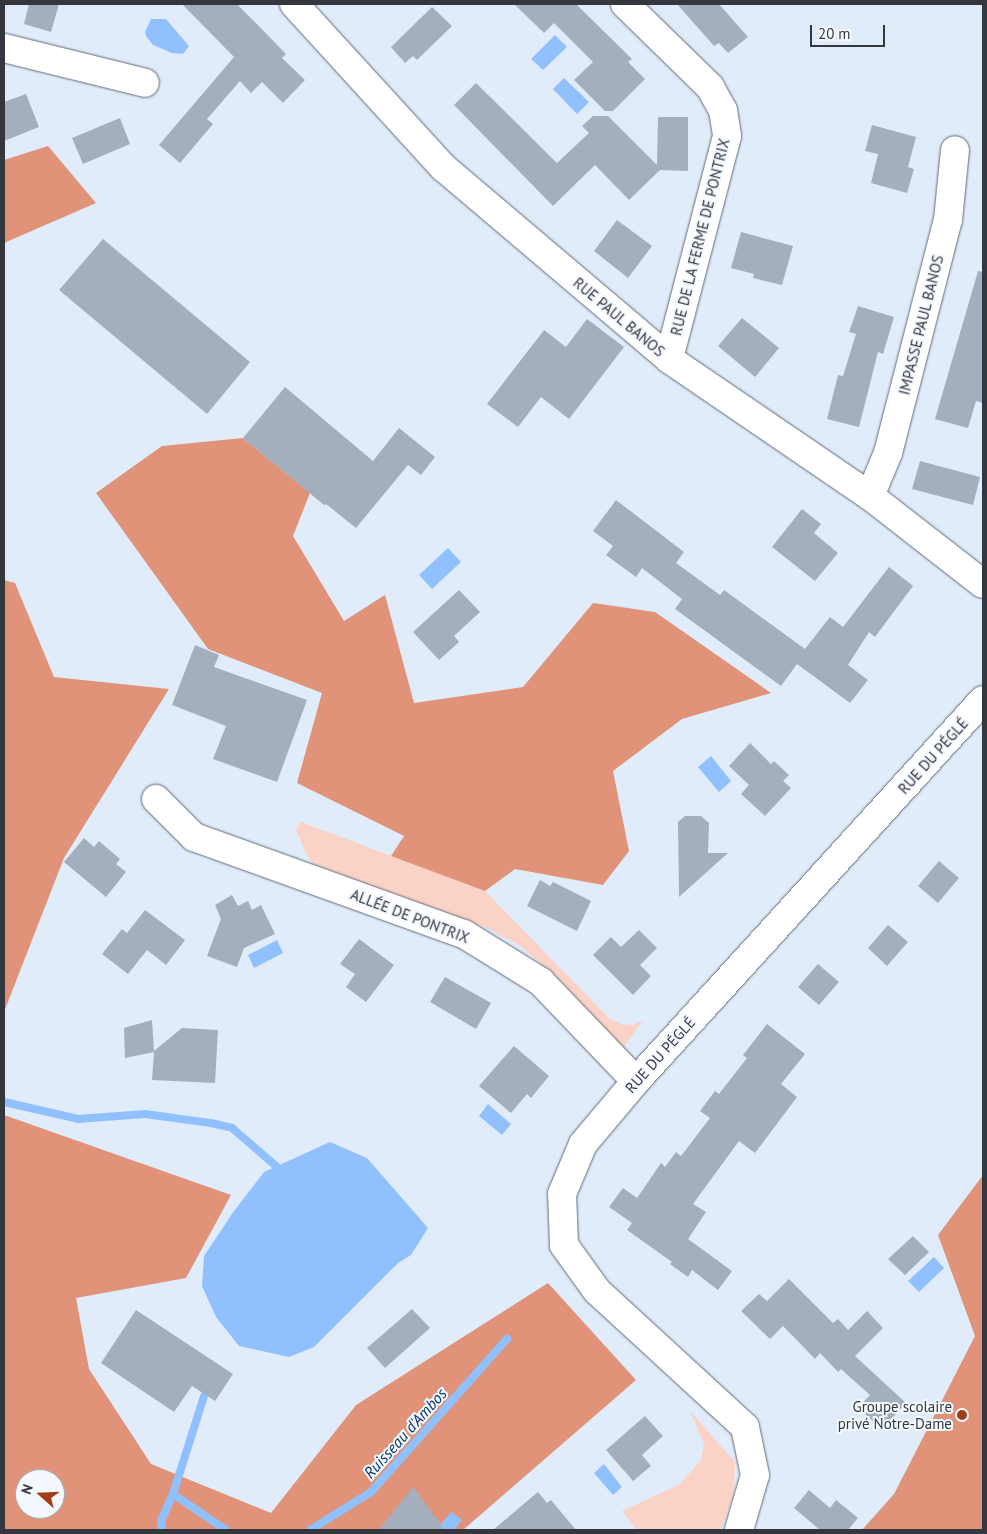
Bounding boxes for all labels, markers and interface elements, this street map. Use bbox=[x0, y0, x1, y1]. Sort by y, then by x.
scale bar bbox=[812, 15, 887, 47]
text: 20 m bbox=[818, 24, 851, 43]
street label: RUE DE LA FERME DE PONTRIX bbox=[667, 136, 733, 338]
street label: IMPASSE PAUL BANOS bbox=[895, 253, 947, 397]
street label: RUE PAUL BANOS bbox=[569, 273, 669, 361]
street label: RUE DU PÉGLÉ bbox=[894, 714, 972, 798]
street label: ALLÉE DE PONTRIX bbox=[348, 885, 472, 947]
street label: RUE DU PÉGLÉ bbox=[621, 1013, 699, 1097]
water label: Ruisseau d'Ambos bbox=[359, 1384, 451, 1482]
place label: Groupe scolaire privé Notre-Dame bbox=[838, 1397, 952, 1432]
marker: Groupe scolaire privé Notre-Dame bbox=[956, 1409, 968, 1421]
north arrow bbox=[15, 1469, 65, 1519]
text: N bbox=[17, 1482, 37, 1497]

